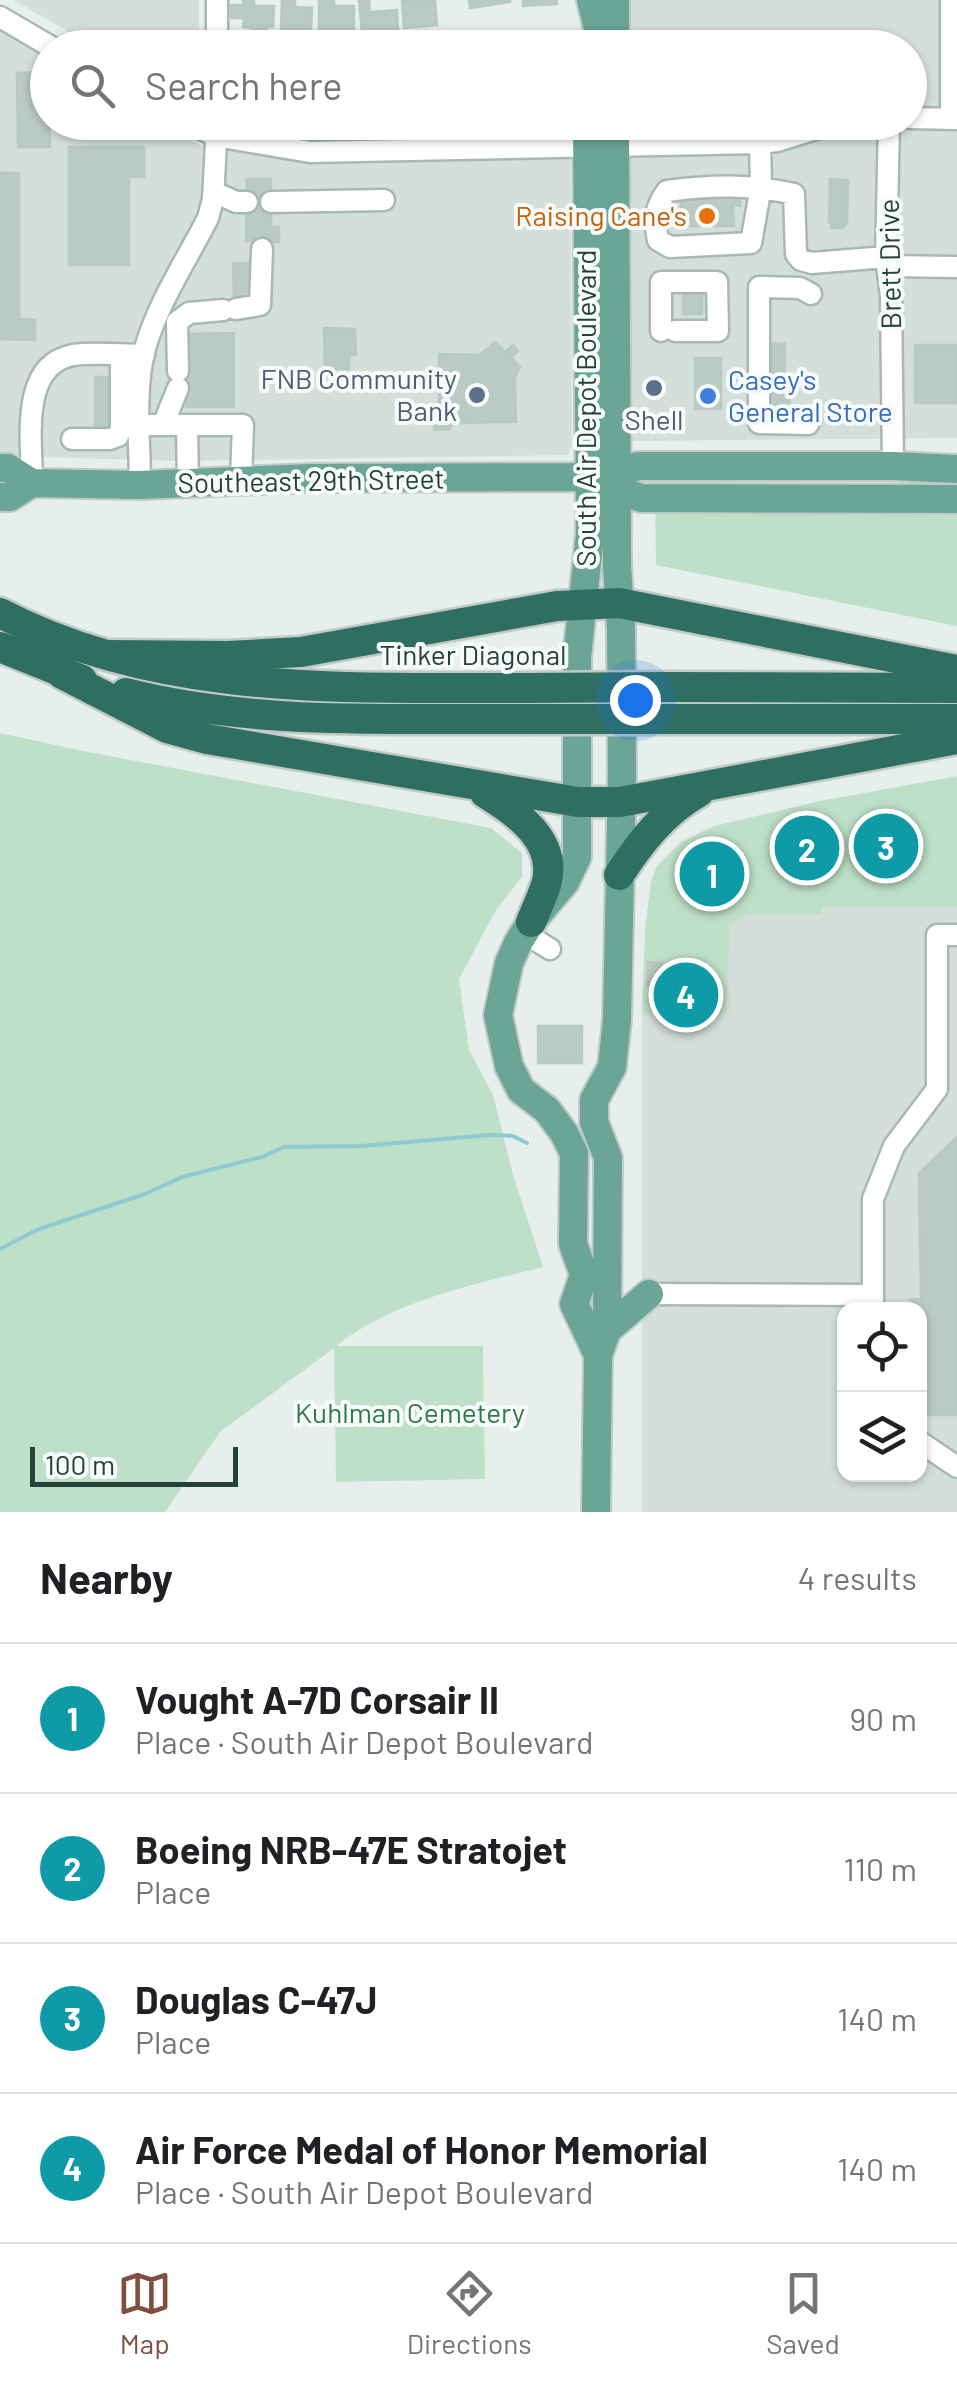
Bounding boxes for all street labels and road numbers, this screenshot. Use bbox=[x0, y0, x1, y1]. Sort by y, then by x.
street label: Brett Drive bbox=[871, 198, 907, 330]
street label: South Air Depot Boulevard bbox=[568, 249, 602, 567]
street label: Southeast 29th Street bbox=[177, 461, 445, 499]
street label: Tinker Diagonal bbox=[380, 637, 566, 671]

